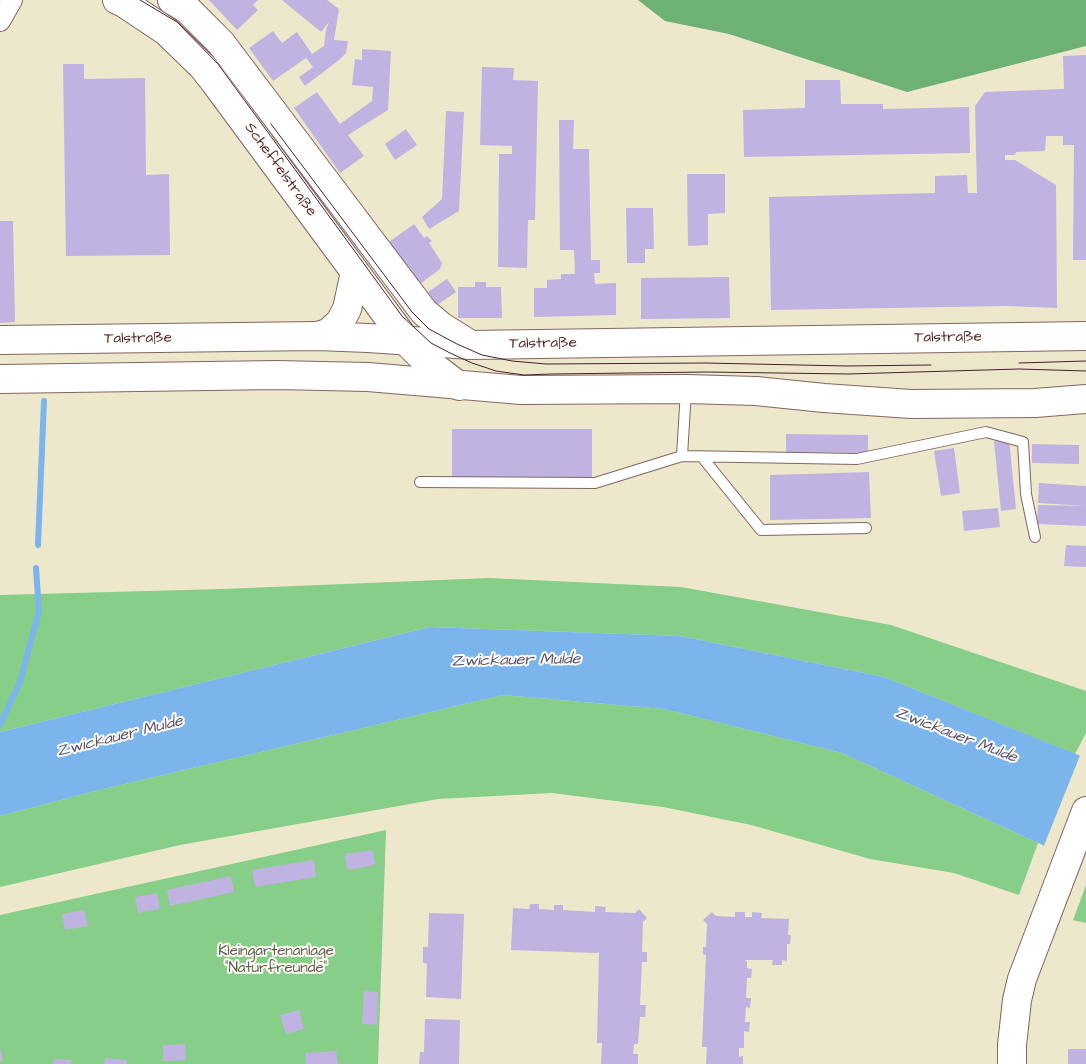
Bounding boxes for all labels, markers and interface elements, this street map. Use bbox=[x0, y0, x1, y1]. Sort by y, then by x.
street label: Scheffelstraße bbox=[240, 120, 320, 220]
street label: Talstraße bbox=[914, 328, 982, 348]
street label: Talstraße bbox=[104, 329, 172, 349]
street label: Talstraße bbox=[509, 334, 577, 354]
water label: Zwickauer Mulde bbox=[451, 650, 581, 672]
water label: Zwickauer Mulde bbox=[892, 704, 1020, 768]
water label: Zwickauer Mulde bbox=[55, 712, 185, 762]
park label: Kleingartenanlage "Naturfreunde" bbox=[218, 943, 334, 978]

